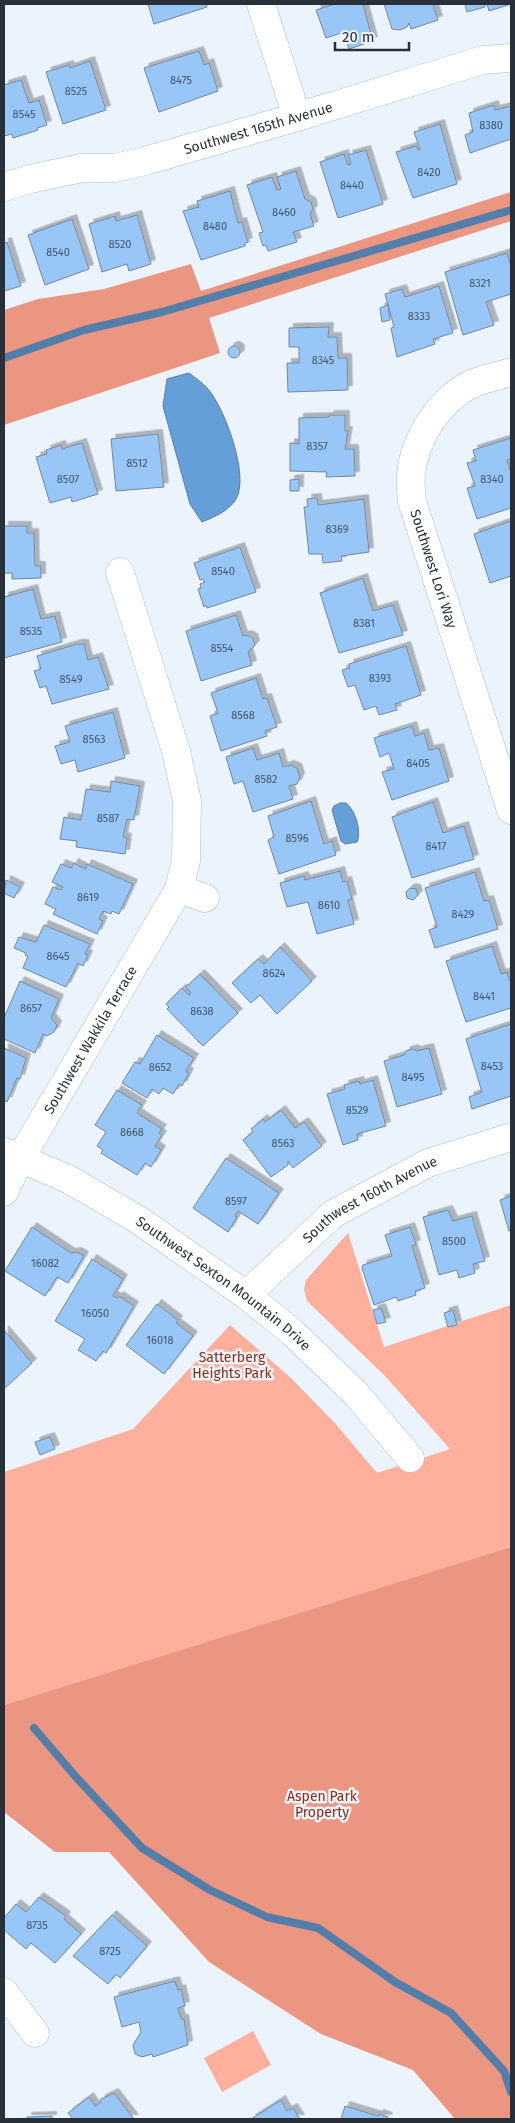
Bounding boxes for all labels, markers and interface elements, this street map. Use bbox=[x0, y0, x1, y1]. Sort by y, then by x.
scale bar bbox=[335, 20, 409, 52]
text: 20 m bbox=[342, 28, 375, 46]
house number: 8475 bbox=[170, 74, 192, 87]
house number: 8525 bbox=[65, 85, 88, 98]
street label: Southwest 165th Avenue bbox=[182, 98, 335, 158]
house number: 8545 bbox=[13, 108, 36, 121]
house number: 8380 bbox=[479, 119, 503, 132]
house number: 8420 bbox=[417, 166, 441, 179]
house number: 8440 bbox=[340, 179, 364, 192]
house number: 8460 bbox=[272, 206, 296, 219]
house number: 8480 bbox=[203, 220, 227, 233]
house number: 8520 bbox=[108, 238, 132, 251]
house number: 8540 bbox=[46, 246, 70, 259]
house number: 8321 bbox=[469, 277, 491, 290]
house number: 8333 bbox=[408, 310, 430, 323]
house number: 8345 bbox=[312, 354, 335, 367]
house number: 8357 bbox=[306, 440, 328, 453]
house number: 8512 bbox=[126, 457, 148, 470]
house number: 8507 bbox=[57, 473, 79, 486]
house number: 8340 bbox=[480, 473, 504, 486]
street label: Southwest Lori Way bbox=[407, 507, 461, 630]
house number: 8369 bbox=[325, 523, 349, 536]
house number: 8540 bbox=[211, 565, 235, 578]
house number: 8381 bbox=[353, 617, 375, 630]
house number: 8535 bbox=[20, 625, 43, 638]
house number: 8554 bbox=[211, 642, 234, 655]
house number: 8393 bbox=[369, 672, 391, 685]
house number: 8549 bbox=[60, 673, 83, 686]
house number: 8568 bbox=[231, 709, 255, 722]
house number: 8563 bbox=[83, 733, 105, 746]
house number: 8405 bbox=[406, 757, 430, 770]
house number: 8582 bbox=[255, 773, 277, 786]
house number: 8587 bbox=[97, 812, 119, 825]
house number: 8596 bbox=[285, 832, 309, 845]
house number: 8417 bbox=[426, 840, 447, 853]
house number: 8619 bbox=[77, 891, 99, 904]
house number: 8610 bbox=[318, 899, 340, 912]
house number: 8429 bbox=[452, 908, 475, 921]
house number: 8645 bbox=[46, 950, 70, 963]
street label: Southwest Wakkila Terrace bbox=[40, 963, 140, 1117]
house number: 8624 bbox=[263, 967, 286, 980]
house number: 8441 bbox=[473, 990, 495, 1003]
house number: 8657 bbox=[20, 1002, 42, 1015]
house number: 8638 bbox=[190, 1005, 214, 1018]
house number: 8453 bbox=[481, 1060, 503, 1073]
house number: 8652 bbox=[149, 1061, 171, 1074]
house number: 8495 bbox=[402, 1071, 425, 1084]
house number: 8529 bbox=[346, 1104, 368, 1117]
house number: 8668 bbox=[120, 1126, 144, 1139]
house number: 8563 bbox=[272, 1137, 294, 1150]
street label: Southwest 160th Avenue bbox=[299, 1152, 439, 1246]
house number: 8597 bbox=[225, 1195, 247, 1208]
street label: Southwest Sexton Mountain Drive bbox=[133, 1212, 314, 1354]
house number: 8500 bbox=[442, 1235, 466, 1248]
house number: 16082 bbox=[31, 1257, 59, 1270]
house number: 16050 bbox=[81, 1307, 109, 1320]
house number: 16018 bbox=[146, 1334, 174, 1347]
park label: Satterberg Heights Park bbox=[192, 1349, 273, 1382]
park label: Aspen Park Property bbox=[287, 1788, 358, 1821]
house number: 8735 bbox=[26, 1919, 48, 1932]
house number: 8725 bbox=[99, 1945, 121, 1958]

